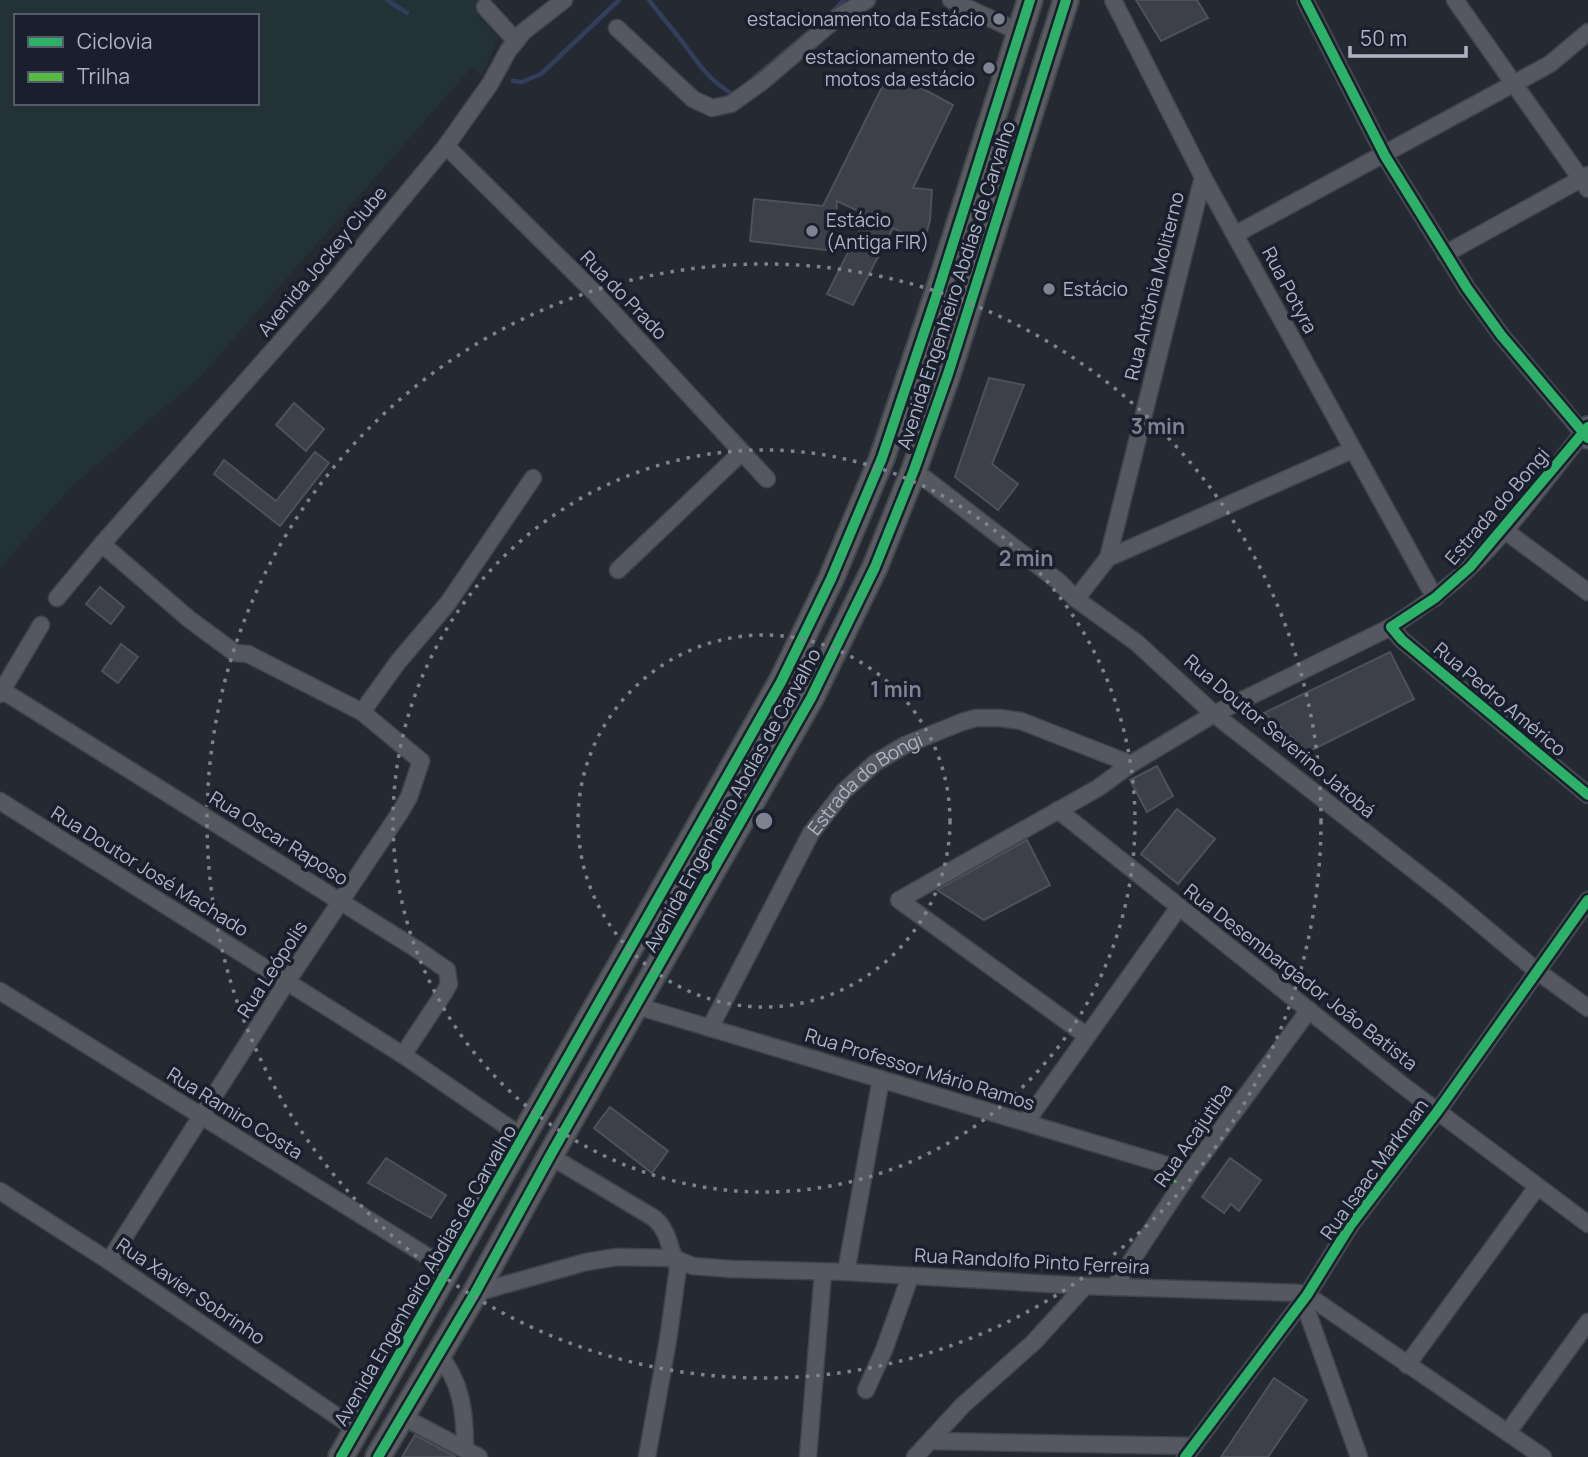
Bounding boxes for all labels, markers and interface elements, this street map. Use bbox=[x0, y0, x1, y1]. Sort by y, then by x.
place label: estacionamento da Estácio bbox=[747, 6, 985, 32]
marker: estacionamento da Estácio bbox=[991, 11, 1007, 27]
legend bbox=[14, 14, 259, 105]
scale bar bbox=[1350, 14, 1466, 58]
text: 50 m bbox=[1360, 24, 1407, 52]
text: Ciclovia bbox=[77, 27, 152, 55]
place label: estacionamento de motos da estácio bbox=[805, 44, 975, 92]
marker: estacionamento de motos da estácio bbox=[981, 60, 997, 76]
text: Trilha bbox=[77, 62, 130, 90]
street label: Avenida Engenheiro Abdias de Carvalho bbox=[891, 118, 1021, 452]
street label: Avenida Jockey Clube bbox=[251, 180, 393, 342]
street label: Rua Antônia Moliterno bbox=[1118, 189, 1190, 383]
place label: Estácio (Antiga FIR) bbox=[826, 207, 929, 255]
marker: Estácio (Antiga FIR) bbox=[804, 223, 820, 239]
street label: Rua Potyra bbox=[1256, 242, 1324, 338]
street label: Rua do Prado bbox=[575, 245, 673, 345]
place label: Estácio bbox=[1063, 276, 1128, 302]
marker: Estácio bbox=[1041, 281, 1057, 297]
text: 3 min bbox=[1131, 412, 1185, 440]
street label: Estrada do Bongi bbox=[1439, 442, 1555, 570]
text: 2 min bbox=[999, 544, 1053, 572]
street label: Rua Pedro Américo bbox=[1428, 636, 1572, 762]
street label: Avenida Engenheiro Abdias de Carvalho bbox=[637, 643, 827, 957]
street label: Rua Doutor Severino Jatobá bbox=[1179, 648, 1381, 824]
text: 1 min bbox=[870, 675, 922, 703]
street label: Estrada do Bongi bbox=[801, 726, 926, 840]
street label: Rua Oscar Raposo bbox=[205, 785, 353, 891]
street label: Rua Doutor José Machado bbox=[46, 800, 254, 942]
centre of rings bbox=[752, 809, 776, 833]
street label: Rua Desembargador João Batista bbox=[1179, 878, 1423, 1076]
street label: Rua Leópolis bbox=[231, 915, 313, 1023]
street label: Rua Professor Mário Ramos bbox=[802, 1022, 1038, 1116]
street label: Rua Ramiro Costa bbox=[162, 1061, 308, 1165]
street label: Rua Acajutiba bbox=[1148, 1078, 1238, 1192]
street label: Rua Isaac Markman bbox=[1314, 1093, 1434, 1245]
street label: Avenida Engenheiro Abdias de Carvalho bbox=[328, 1120, 522, 1430]
street label: Rua Xavier Sobrinho bbox=[111, 1231, 271, 1351]
street label: Rua Randolfo Pinto Ferreira bbox=[914, 1242, 1150, 1280]

